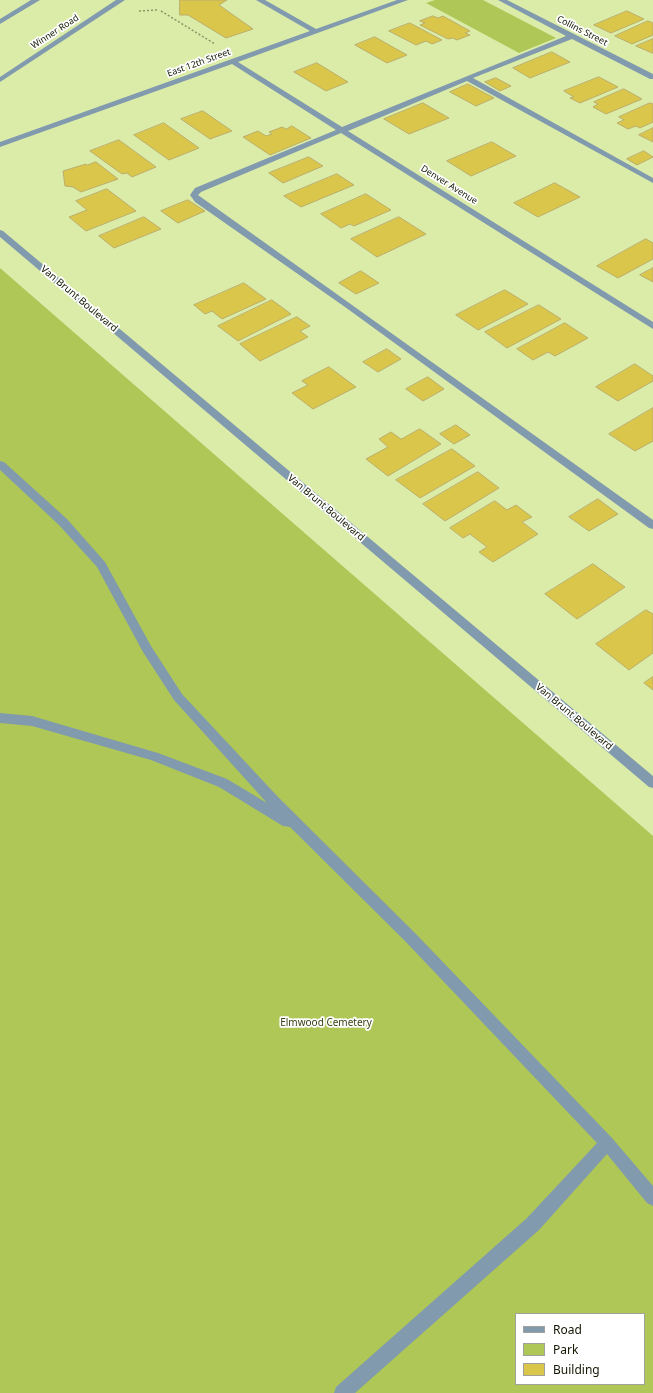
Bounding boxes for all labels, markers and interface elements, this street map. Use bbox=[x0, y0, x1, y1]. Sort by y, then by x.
street label: Winner Road bbox=[29, 13, 81, 51]
street label: Collins Street bbox=[555, 14, 609, 48]
street label: East 12th Street bbox=[166, 47, 232, 79]
street label: Denver Avenue bbox=[419, 163, 479, 207]
street label: Van Brunt Boulevard bbox=[38, 263, 120, 335]
street label: Van Brunt Boulevard bbox=[285, 472, 367, 544]
street label: Van Brunt Boulevard bbox=[533, 681, 615, 753]
park label: Elmwood Cemetery bbox=[280, 1017, 372, 1029]
legend bbox=[515, 1313, 645, 1385]
text: Road bbox=[553, 1321, 582, 1338]
text: Park bbox=[553, 1341, 578, 1358]
text: Building bbox=[553, 1361, 600, 1378]

